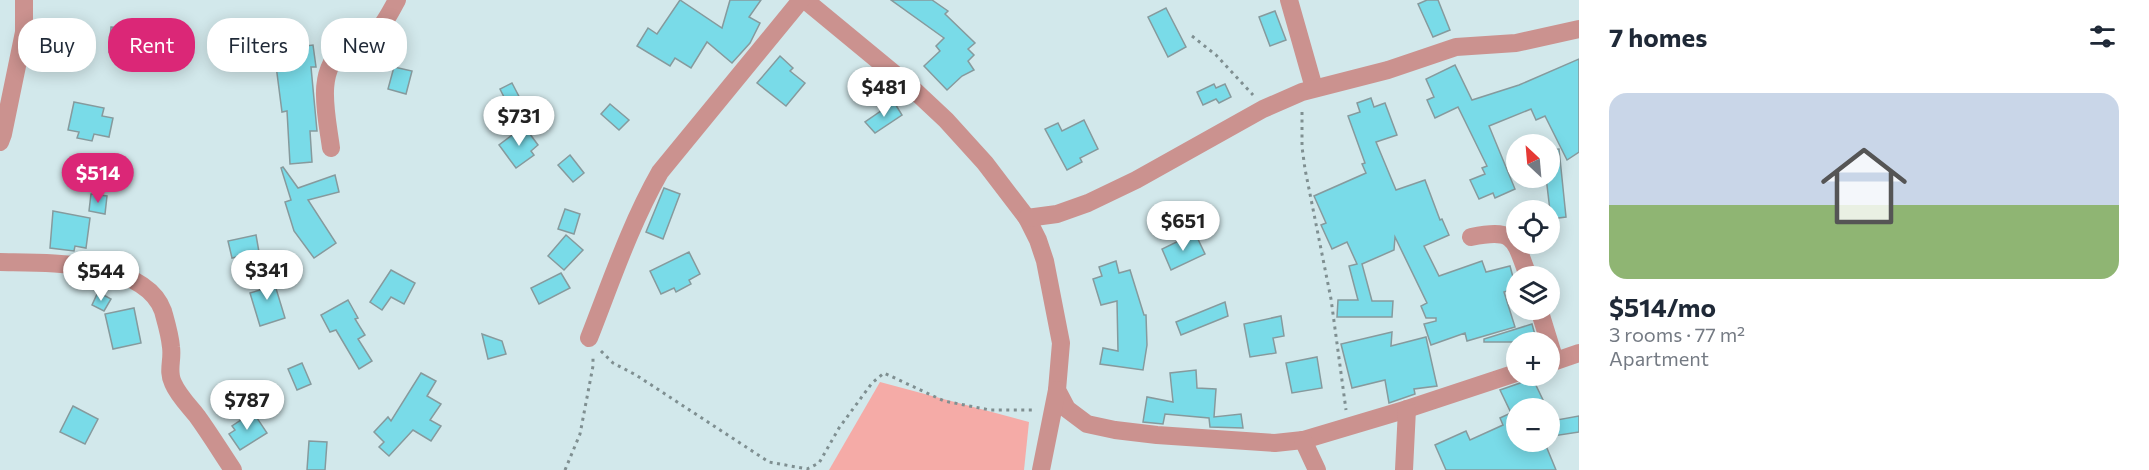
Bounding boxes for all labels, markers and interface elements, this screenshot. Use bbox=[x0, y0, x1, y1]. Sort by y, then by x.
chip: Buy bbox=[18, 18, 96, 72]
chip: Rent bbox=[108, 18, 195, 72]
chip: Filters bbox=[207, 18, 309, 72]
chip: New bbox=[321, 18, 407, 72]
icon: filters bbox=[2086, 20, 2119, 53]
text: 7 homes bbox=[1609, 21, 1707, 52]
pin: $481 bbox=[848, 67, 920, 118]
text: $481 bbox=[861, 74, 907, 98]
pin: $731 bbox=[483, 96, 555, 147]
text: $731 bbox=[497, 103, 541, 127]
icon: home bbox=[1810, 132, 1918, 240]
north arrow bbox=[1506, 134, 1560, 188]
map controls bbox=[1506, 134, 1560, 452]
pin: $514 bbox=[62, 153, 134, 204]
text: $514 bbox=[76, 160, 120, 184]
button: locate bbox=[1506, 200, 1560, 254]
pin: $651 bbox=[1147, 201, 1219, 252]
text: $651 bbox=[1161, 208, 1205, 232]
pin: $341 bbox=[231, 250, 303, 301]
pin: $544 bbox=[65, 251, 137, 302]
text: $341 bbox=[245, 257, 289, 281]
text: $544 bbox=[77, 258, 125, 282]
button: layers bbox=[1506, 266, 1560, 320]
text: $514/mo bbox=[1609, 291, 1716, 322]
text: 3 rooms · 77 m² bbox=[1609, 322, 1745, 346]
button: + bbox=[1506, 332, 1560, 386]
text: Apartment bbox=[1609, 346, 1709, 370]
pin: $787 bbox=[211, 380, 283, 431]
text: $787 bbox=[224, 387, 270, 411]
button: − bbox=[1506, 398, 1560, 452]

